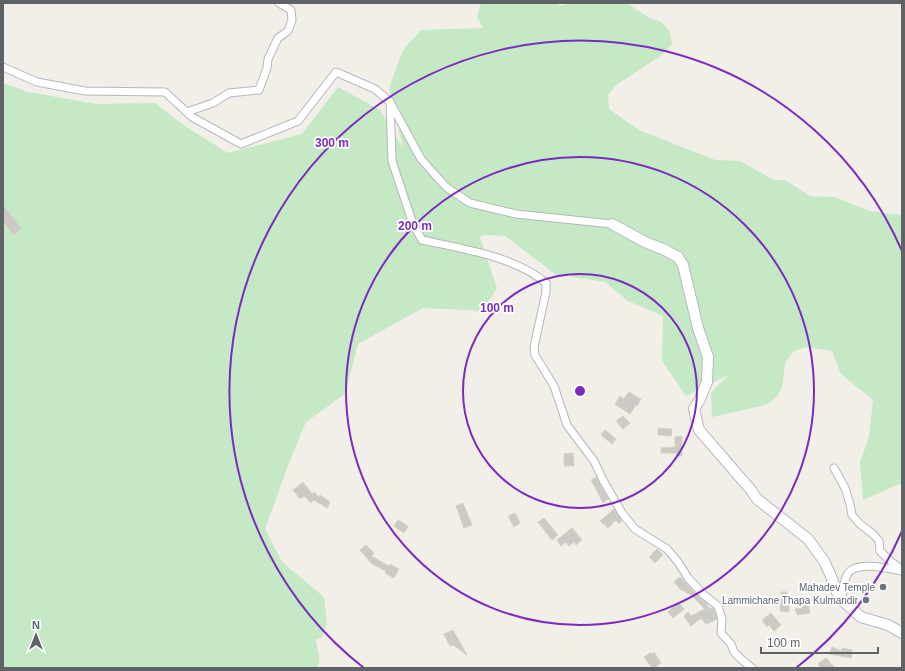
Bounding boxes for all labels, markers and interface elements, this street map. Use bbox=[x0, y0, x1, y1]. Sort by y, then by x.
text: 300 m bbox=[315, 136, 349, 150]
text: 200 m bbox=[398, 219, 432, 233]
text: 100 m bbox=[480, 301, 514, 315]
centre of rings bbox=[573, 384, 587, 398]
place label: Mahadev Temple bbox=[799, 582, 875, 593]
marker: Mahadev Temple bbox=[878, 582, 888, 592]
place label: Lammichane Thapa Kulmandir bbox=[722, 595, 859, 606]
marker: Lammichane Thapa Kulmandir bbox=[861, 595, 871, 605]
north arrow bbox=[16, 615, 56, 655]
text: N bbox=[32, 619, 40, 631]
scale bar bbox=[761, 629, 878, 655]
text: 100 m bbox=[767, 636, 800, 650]

